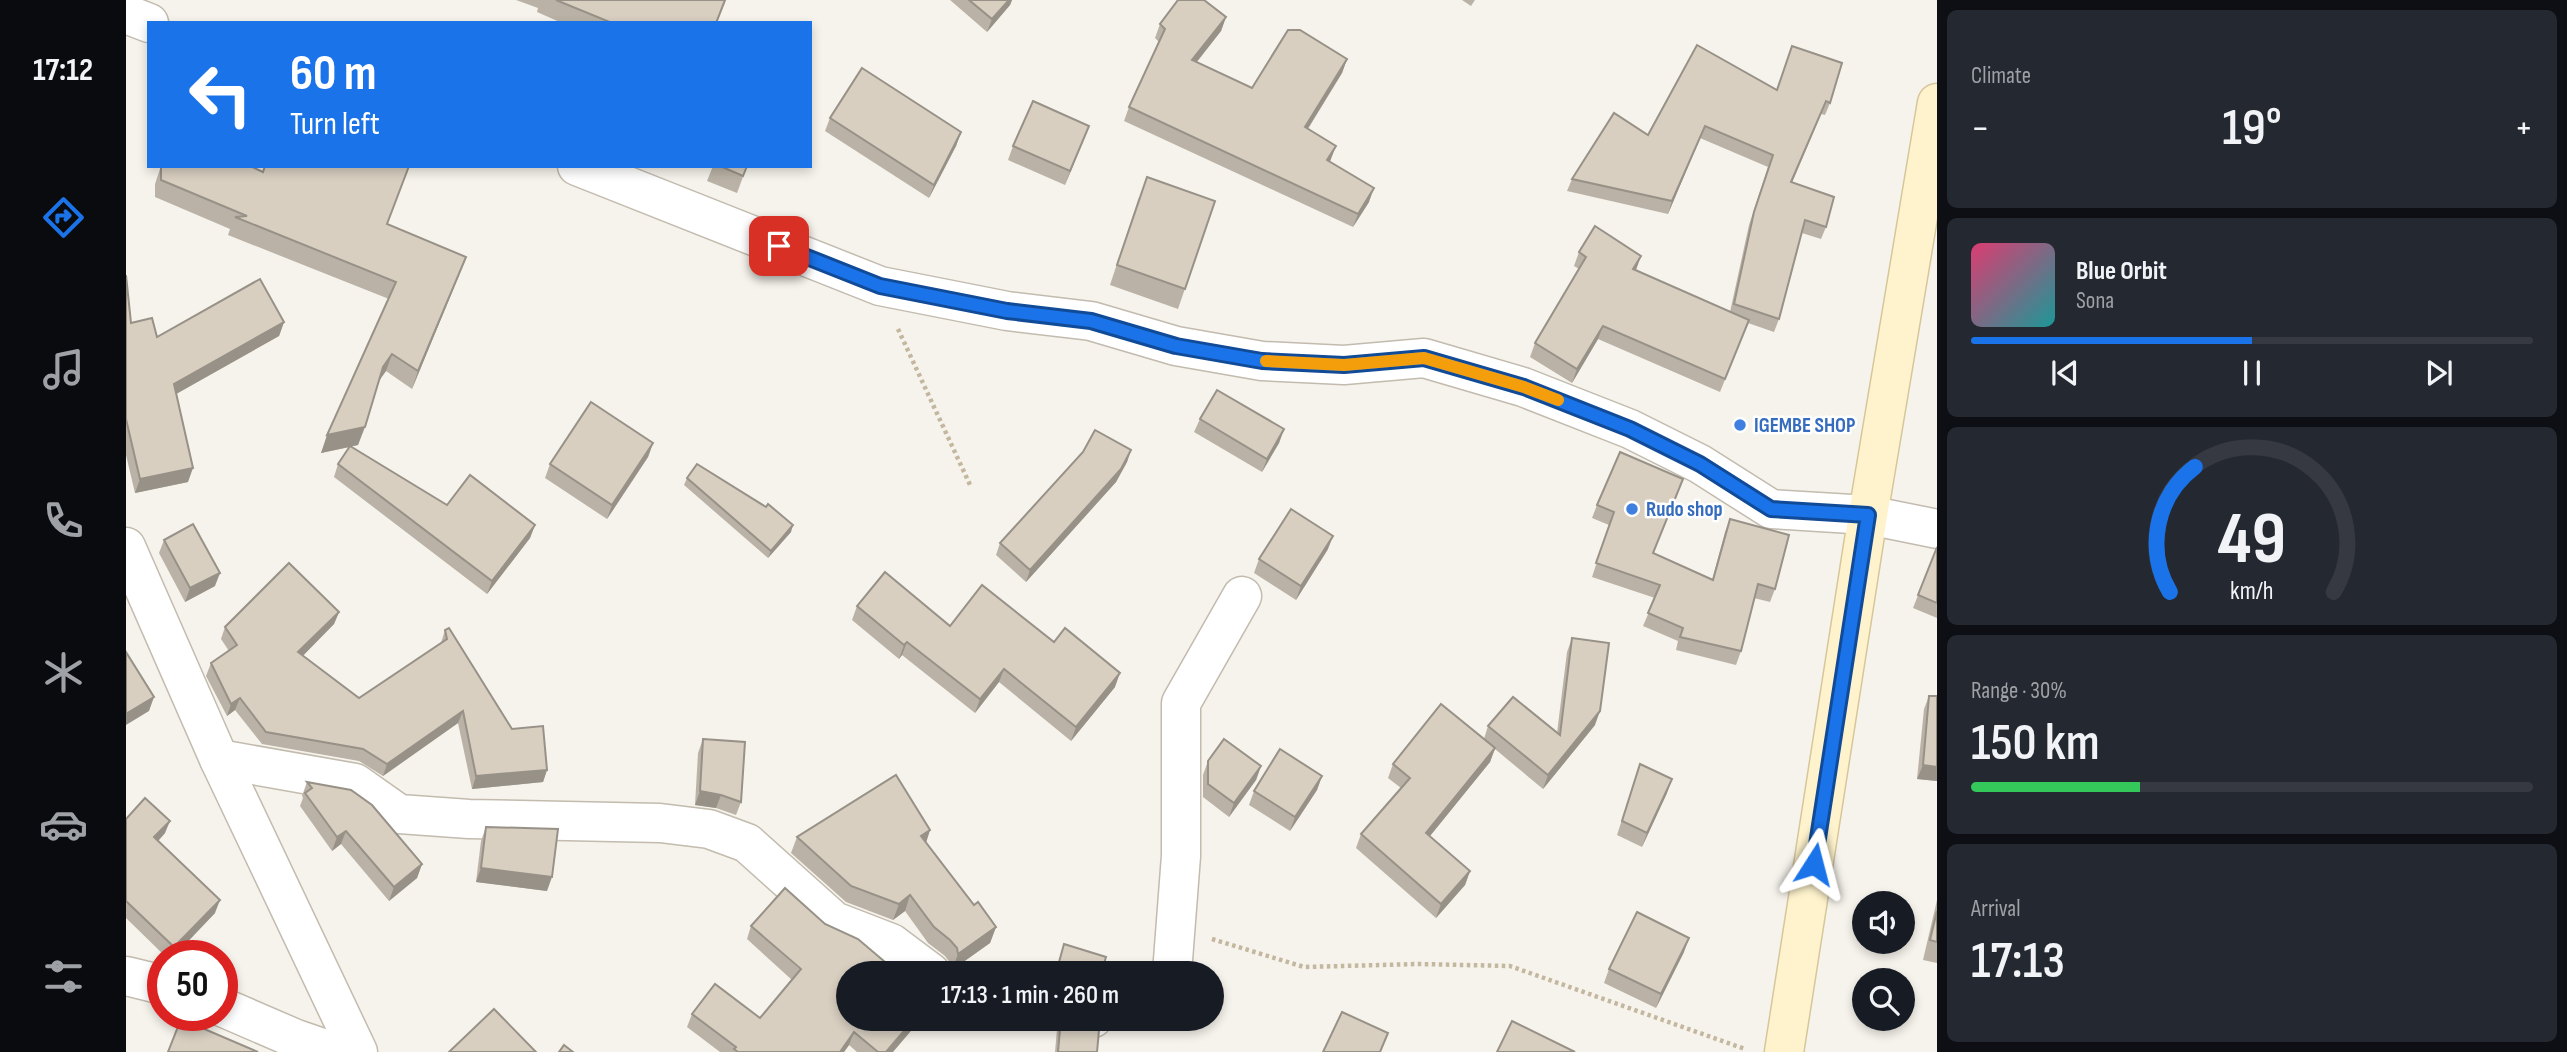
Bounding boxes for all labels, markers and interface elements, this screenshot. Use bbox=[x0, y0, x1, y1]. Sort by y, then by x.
text: 60 m bbox=[290, 45, 377, 104]
icon: left bbox=[175, 49, 266, 140]
text: 17:12 bbox=[33, 51, 93, 90]
text: Climate bbox=[1971, 62, 2031, 90]
text: 19° bbox=[2222, 97, 2282, 160]
text: Turn left bbox=[290, 105, 380, 144]
text: − bbox=[1971, 106, 1990, 151]
text: + bbox=[2514, 106, 2533, 151]
icon: directions bbox=[39, 193, 88, 242]
pin bbox=[749, 216, 809, 276]
icon: arrive bbox=[760, 227, 798, 265]
text: Blue Orbit bbox=[2076, 256, 2167, 287]
text: Sona bbox=[2076, 287, 2114, 315]
icon: music bbox=[39, 345, 88, 394]
icon: previous bbox=[2046, 354, 2084, 392]
icon: pause bbox=[2233, 354, 2271, 392]
icon: next bbox=[2420, 354, 2458, 392]
place label: IGEMBE SHOP bbox=[1754, 413, 1856, 438]
marker: IGEMBE SHOP bbox=[1732, 417, 1748, 433]
icon: phone bbox=[39, 496, 88, 545]
text: 49 bbox=[2218, 496, 2286, 584]
place label: Rudo shop bbox=[1646, 497, 1723, 522]
marker: Rudo shop bbox=[1624, 501, 1640, 517]
text: km/h bbox=[2230, 576, 2274, 607]
icon: climate bbox=[39, 648, 88, 697]
text: Range · 30% bbox=[1971, 677, 2067, 705]
text: 150 km bbox=[1971, 712, 2100, 775]
icon: car bbox=[39, 800, 88, 849]
position arrow bbox=[1777, 827, 1851, 901]
map controls bbox=[1852, 891, 1915, 1031]
button: sound bbox=[1852, 891, 1915, 954]
text: Arrival bbox=[1971, 895, 2020, 923]
text: 17:13 bbox=[1971, 930, 2065, 993]
speed limit sign: 50 bbox=[147, 940, 238, 1031]
icon: filters bbox=[39, 952, 88, 1001]
button: search bbox=[1852, 968, 1915, 1031]
text: 17:13 · 1 min · 260 m bbox=[941, 980, 1119, 1011]

